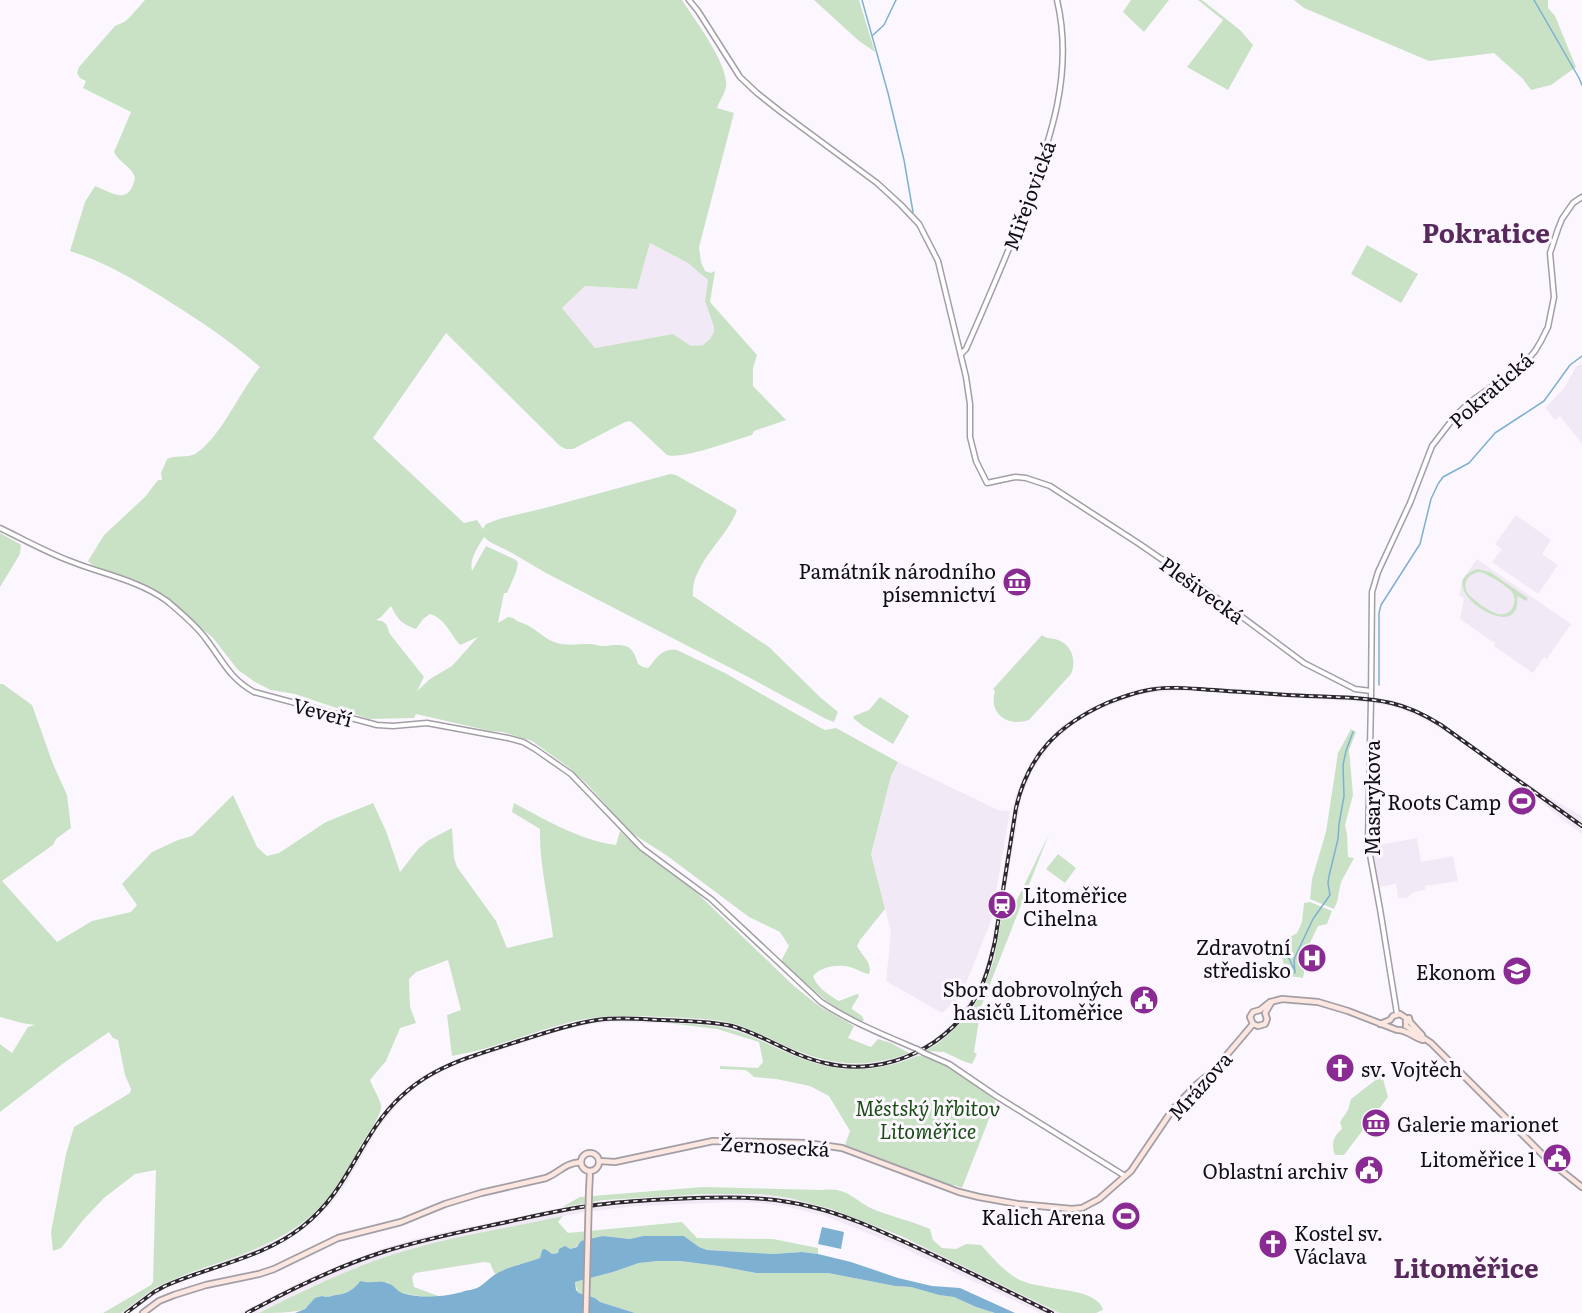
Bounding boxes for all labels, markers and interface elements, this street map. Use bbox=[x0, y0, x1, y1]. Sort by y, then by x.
street label: Miřejovická bbox=[994, 136, 1062, 254]
district label: Pokratice bbox=[1422, 212, 1550, 251]
street label: Pokratická bbox=[1441, 344, 1539, 434]
street label: Plešivecká bbox=[1154, 548, 1252, 630]
place label: Památník národního písemnictví bbox=[798, 555, 996, 608]
museum icon: Památník národního písemnictví bbox=[1001, 566, 1033, 598]
street label: Veveří bbox=[290, 689, 356, 733]
street label: Masarykova bbox=[1356, 740, 1386, 856]
sports icon: Roots Camp bbox=[1506, 785, 1538, 817]
place label: Roots Camp bbox=[1387, 786, 1501, 816]
place label: Litoměřice Cihelna bbox=[1023, 879, 1127, 932]
station icon: Litoměřice Cihelna bbox=[986, 889, 1018, 921]
place label: Zdravotní středisko bbox=[1196, 931, 1291, 984]
hospital icon: Zdravotní středisko bbox=[1296, 942, 1328, 974]
school or university icon: Ekonom bbox=[1501, 955, 1533, 987]
place label: Ekonom bbox=[1416, 956, 1496, 986]
place label: Sbor dobrovolných hasičů Litoměřice bbox=[943, 973, 1123, 1026]
public building icon: Sbor dobrovolných hasičů Litoměřice bbox=[1128, 984, 1160, 1016]
street label: Mrázova bbox=[1160, 1044, 1238, 1126]
church icon: sv. Vojtěch bbox=[1324, 1052, 1356, 1084]
place label: sv. Vojtěch bbox=[1361, 1053, 1462, 1083]
park label: Městský hřbitov Litoměřice bbox=[855, 1092, 1001, 1145]
museum icon: Galerie marionet bbox=[1360, 1107, 1392, 1139]
place label: Galerie marionet bbox=[1397, 1108, 1559, 1138]
street label: Žernosecká bbox=[720, 1127, 831, 1163]
public building icon: Litoměřice 1 bbox=[1541, 1142, 1573, 1174]
place label: Litoměřice 1 bbox=[1420, 1143, 1536, 1173]
public building icon: Oblastní archiv bbox=[1353, 1154, 1385, 1186]
place label: Oblastní archiv bbox=[1202, 1155, 1348, 1185]
sports icon: Kalich Arena bbox=[1110, 1200, 1142, 1232]
place label: Kalich Arena bbox=[981, 1201, 1105, 1231]
place label: Kostel sv. Václava bbox=[1294, 1217, 1383, 1270]
church icon: Kostel sv. Václava bbox=[1257, 1228, 1289, 1260]
district label: Litoměřice bbox=[1393, 1247, 1539, 1286]

